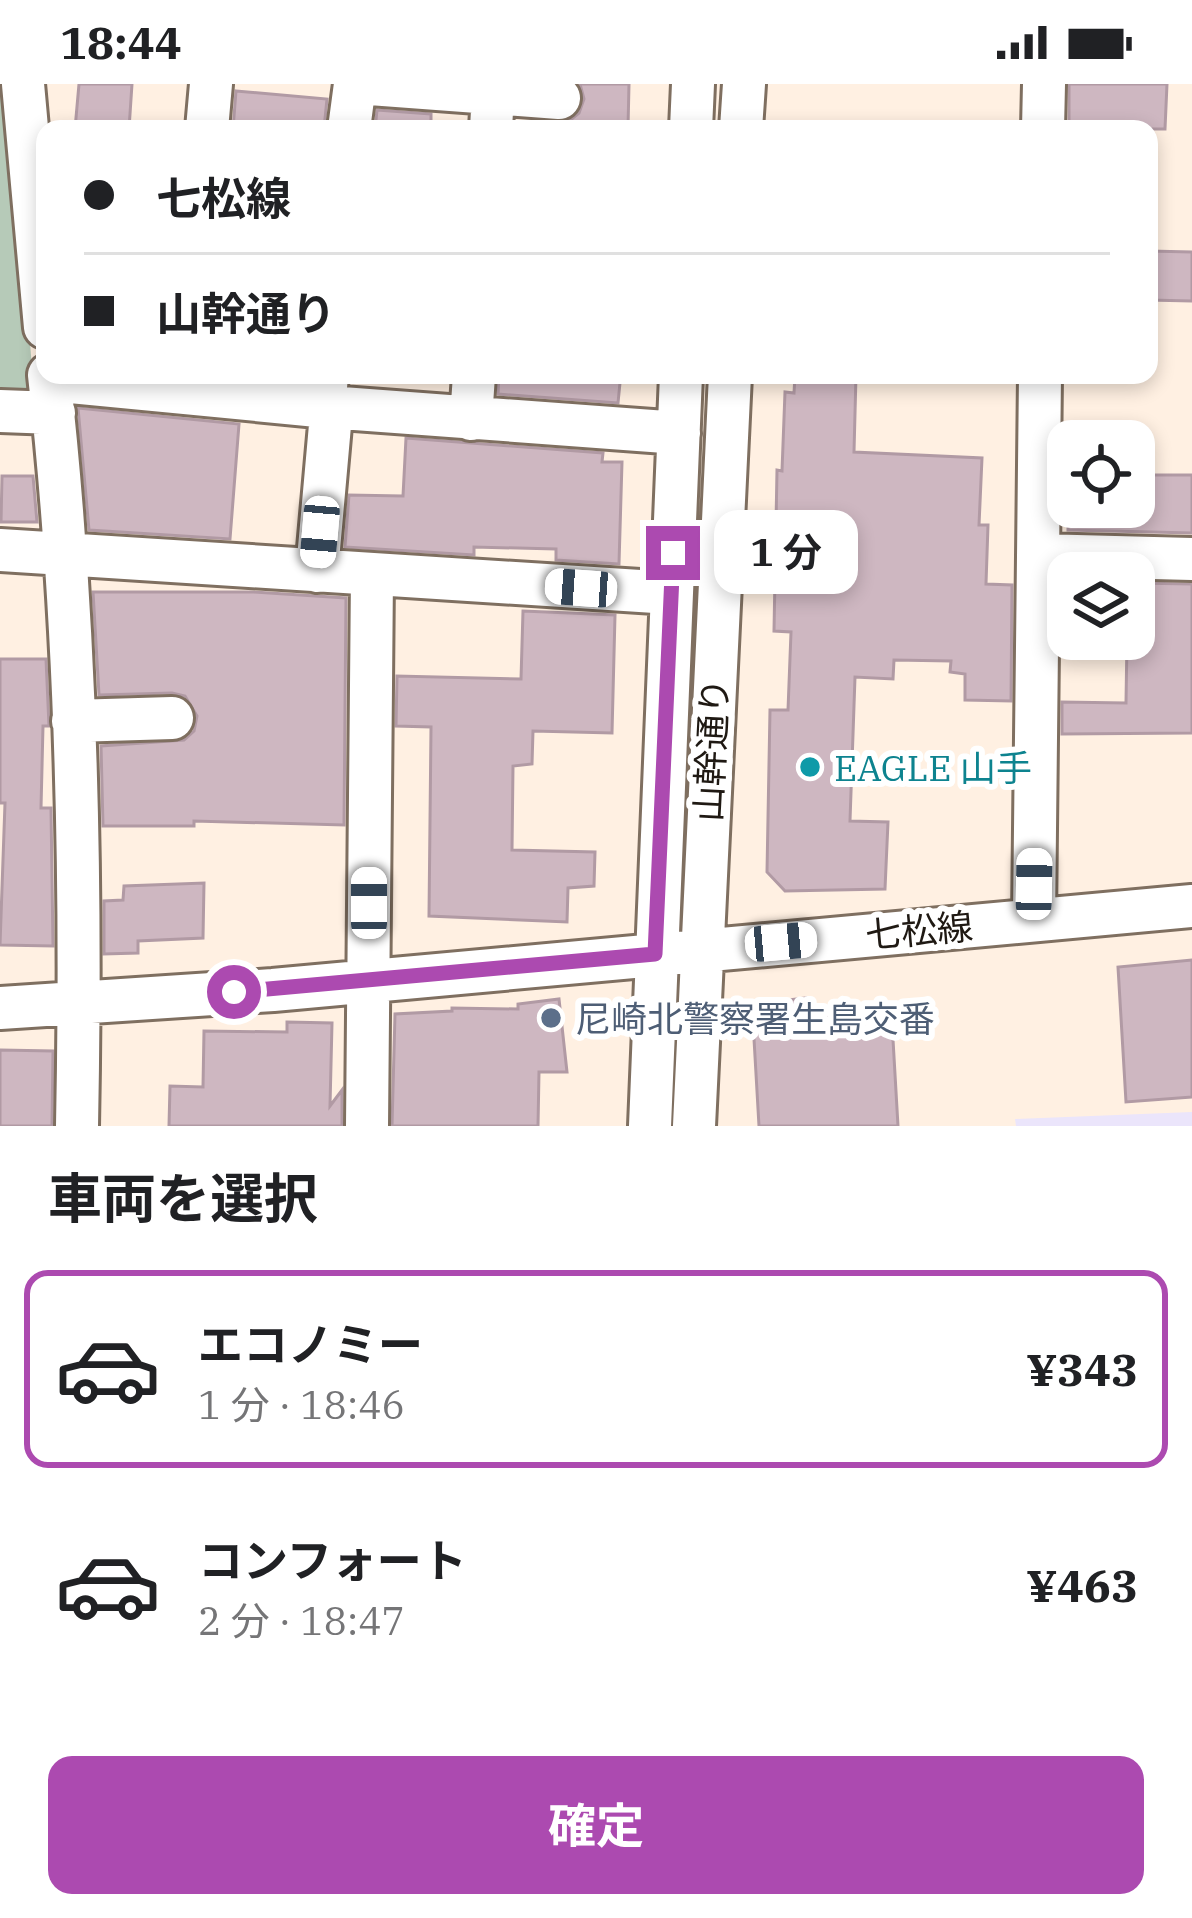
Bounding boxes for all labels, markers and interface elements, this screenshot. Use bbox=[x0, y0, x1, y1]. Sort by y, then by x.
text: 18:44 bbox=[60, 13, 182, 71]
text: 七松線 bbox=[156, 169, 291, 227]
text: 山幹通り bbox=[156, 284, 336, 342]
map controls bbox=[1047, 420, 1155, 660]
button: locate bbox=[1047, 420, 1155, 528]
car bbox=[299, 495, 341, 569]
callout: 1 分 bbox=[715, 511, 859, 595]
route end bbox=[646, 526, 700, 580]
text: 1 分 bbox=[750, 526, 822, 577]
button: layers bbox=[1047, 552, 1155, 660]
car bbox=[544, 568, 618, 608]
street label: 山幹通り bbox=[684, 677, 738, 823]
place label: EAGLE 山手 bbox=[834, 744, 1032, 791]
marker: EAGLE 山手 bbox=[797, 754, 823, 780]
car bbox=[1015, 848, 1053, 920]
car bbox=[351, 867, 387, 939]
street label: 七松線 bbox=[863, 902, 975, 958]
car bbox=[744, 921, 818, 963]
route start bbox=[207, 965, 261, 1019]
place label: 尼崎北警察署生島交番 bbox=[575, 995, 935, 1042]
marker: 尼崎北警察署生島交番 bbox=[538, 1005, 564, 1031]
text: 車両を選択 bbox=[48, 1163, 318, 1233]
icon: car bbox=[54, 1315, 162, 1423]
text: エコノミー bbox=[198, 1315, 423, 1373]
text: ¥343 bbox=[1026, 1340, 1138, 1398]
text: 1 分 · 18:46 bbox=[198, 1379, 405, 1430]
icon: car bbox=[54, 1531, 162, 1639]
text: コンフォート bbox=[198, 1531, 467, 1589]
text: ¥463 bbox=[1026, 1556, 1138, 1614]
text: 2 分 · 18:47 bbox=[198, 1595, 405, 1646]
button: 確定 bbox=[48, 1756, 1144, 1894]

